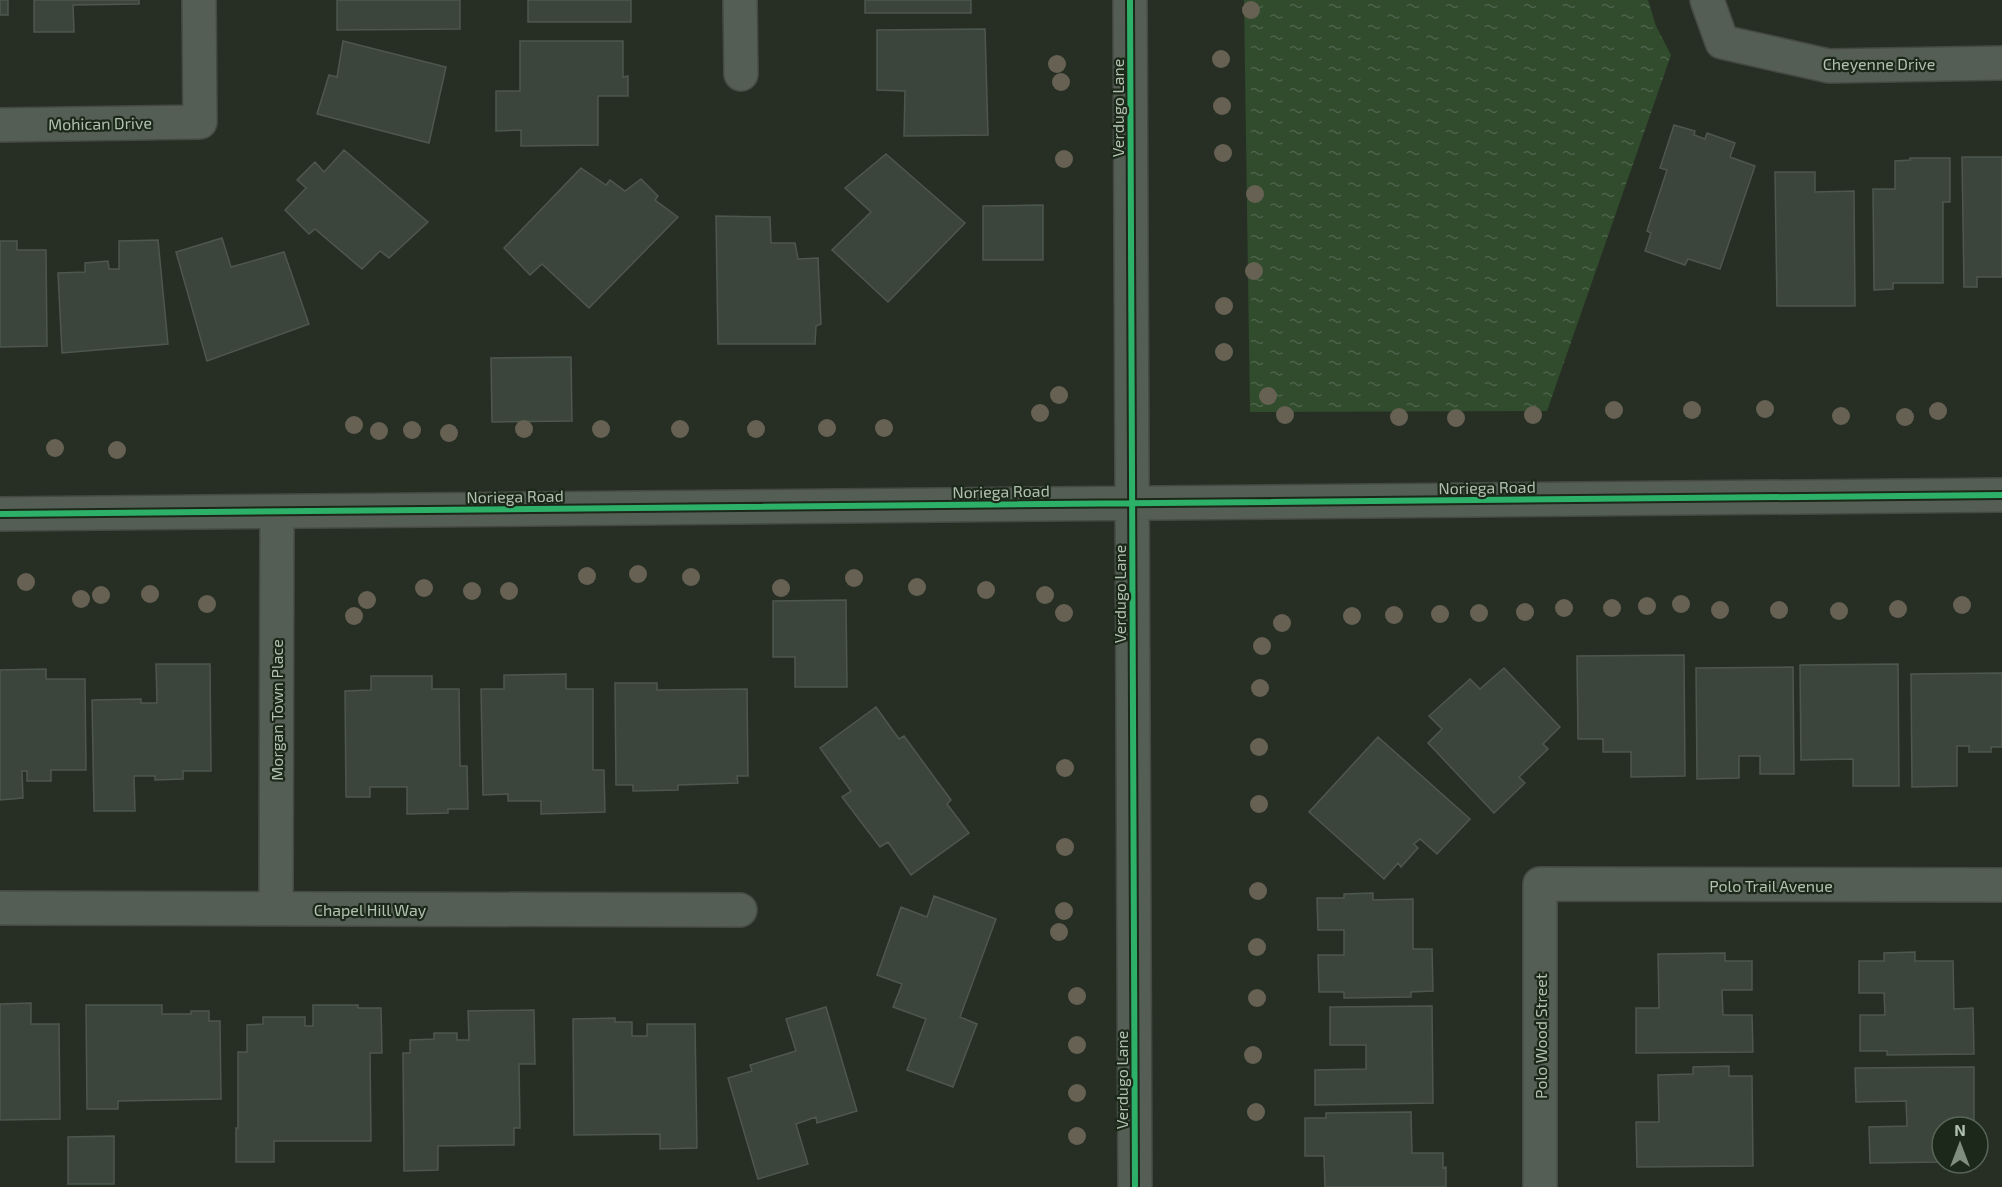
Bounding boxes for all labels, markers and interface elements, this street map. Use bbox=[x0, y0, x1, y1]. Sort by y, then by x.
street label: Cheyenne Drive bbox=[1823, 54, 1935, 73]
street label: Verdugo Lane bbox=[1108, 59, 1127, 157]
street label: Mohican Drive bbox=[48, 113, 152, 133]
street label: Noriega Road bbox=[1438, 477, 1536, 497]
street label: Noriega Road bbox=[952, 481, 1050, 501]
street label: Noriega Road bbox=[466, 486, 564, 506]
street label: Verdugo Lane bbox=[1110, 545, 1129, 643]
street label: Morgan Town Place bbox=[267, 639, 286, 781]
street label: Polo Trail Avenue bbox=[1709, 876, 1833, 895]
street label: Chapel Hill Way bbox=[314, 900, 427, 919]
street label: Polo Wood Street bbox=[1531, 973, 1550, 1099]
street label: Verdugo Lane bbox=[1112, 1031, 1131, 1129]
north arrow bbox=[1930, 1115, 1990, 1175]
text: N bbox=[1954, 1120, 1966, 1139]

